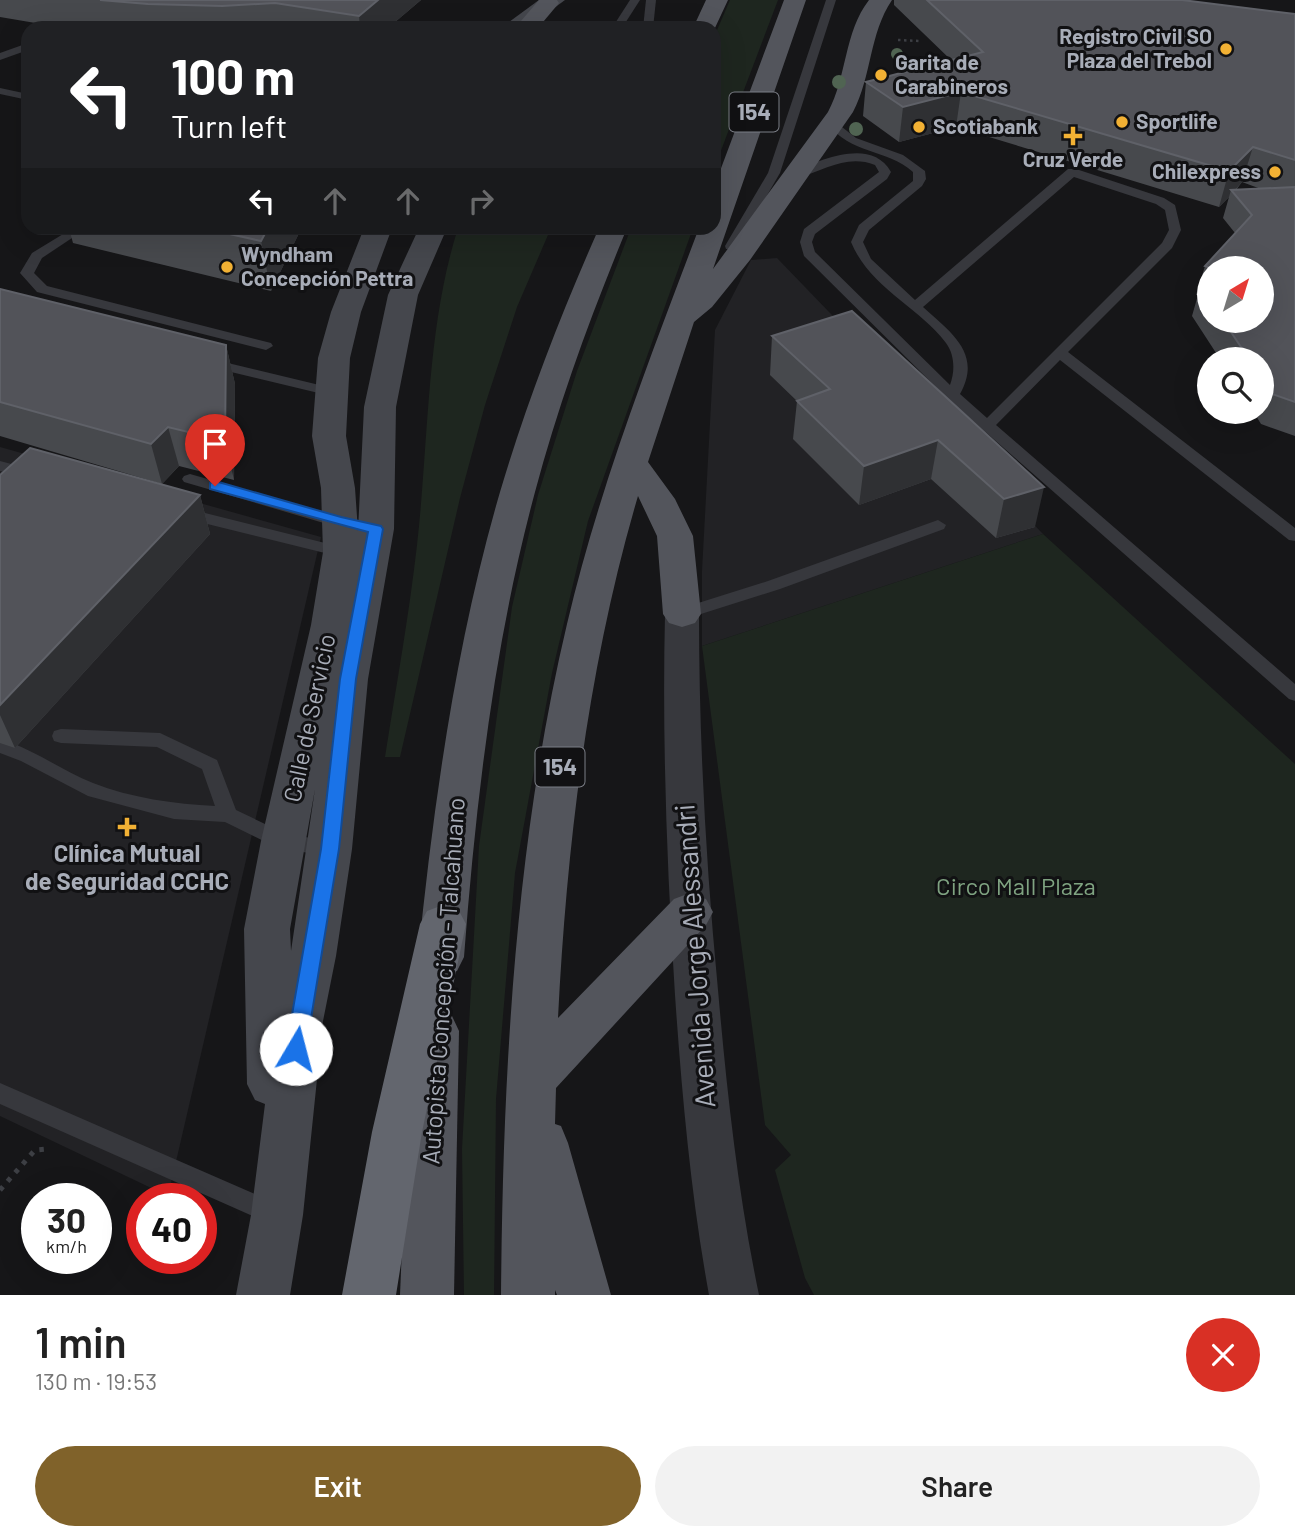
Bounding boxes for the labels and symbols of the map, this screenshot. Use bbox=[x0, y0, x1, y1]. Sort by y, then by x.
place label: Registro Civil SO Plaza del Trebol bbox=[1059, 23, 1212, 72]
marker: Registro Civil SO Plaza del Trebol bbox=[1218, 41, 1234, 57]
place label: Garita de Carabineros bbox=[895, 49, 1008, 98]
marker: Garita de Carabineros bbox=[873, 67, 889, 83]
road number: 154 bbox=[730, 92, 778, 132]
place label: Sportlife bbox=[1136, 108, 1218, 133]
place label: Scotiabank bbox=[933, 113, 1038, 138]
marker: Sportlife bbox=[1114, 114, 1130, 130]
marker: Scotiabank bbox=[911, 119, 927, 135]
marker: Cruz Verde bbox=[1065, 128, 1081, 144]
place label: Cruz Verde bbox=[1023, 146, 1123, 171]
place label: Chilexpress bbox=[1152, 158, 1261, 183]
marker: Chilexpress bbox=[1267, 164, 1283, 180]
place label: Wyndham Concepción Pettra bbox=[241, 241, 413, 290]
north arrow bbox=[1197, 256, 1274, 332]
marker: Wyndham Concepción Pettra bbox=[219, 259, 235, 275]
pin bbox=[185, 414, 245, 486]
street label: Calle de Servicio bbox=[277, 631, 341, 805]
road number: 154 bbox=[536, 748, 584, 786]
street label: Autopista Concepción - Talcahuano bbox=[415, 797, 470, 1165]
street label: Avenida Jorge Alessandri bbox=[666, 803, 722, 1109]
marker: Clínica Mutual de Seguridad CCHC bbox=[117, 817, 137, 837]
place label: Clínica Mutual de Seguridad CCHC bbox=[25, 838, 229, 895]
park label: Circo Mall Plaza bbox=[936, 871, 1096, 900]
position arrow bbox=[259, 1012, 333, 1086]
speed limit sign: 40 bbox=[126, 1183, 217, 1274]

